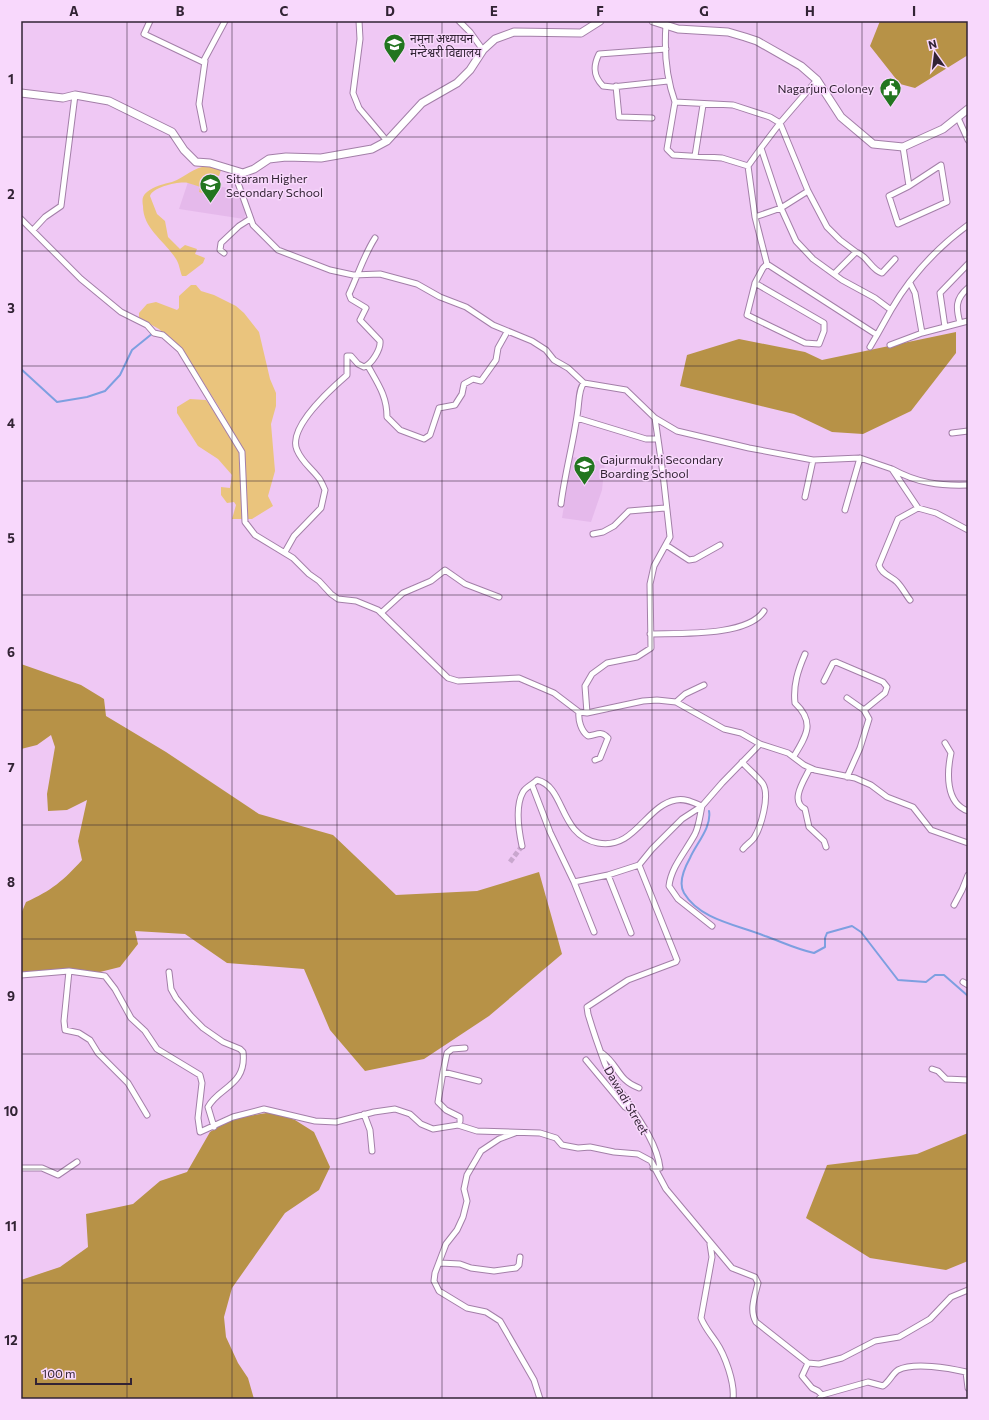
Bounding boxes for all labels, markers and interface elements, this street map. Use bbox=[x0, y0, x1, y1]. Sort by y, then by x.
text: A bbox=[69, 3, 79, 19]
text: B bbox=[176, 3, 185, 19]
text: C bbox=[280, 3, 289, 19]
text: D bbox=[385, 3, 395, 19]
text: E bbox=[490, 3, 498, 19]
text: F bbox=[596, 3, 604, 19]
text: G bbox=[699, 3, 709, 19]
text: H bbox=[805, 3, 815, 19]
text: I bbox=[912, 3, 916, 19]
place label: नमुना अध्यायन मन्टेश्वरी विद्यालय bbox=[410, 31, 482, 59]
school or university icon: नमुना अध्यायन मन्टेश्वरी विद्यालय bbox=[382, 32, 408, 65]
north arrow bbox=[915, 34, 955, 74]
text: N bbox=[927, 37, 938, 51]
text: 1 bbox=[8, 71, 14, 87]
public building icon: Nagarjun Coloney bbox=[877, 75, 903, 108]
place label: Nagarjun Coloney bbox=[777, 81, 874, 95]
place label: Sitaram Higher Secondary School bbox=[226, 171, 323, 199]
school or university icon: Sitaram Higher Secondary School bbox=[198, 172, 224, 205]
text: 2 bbox=[7, 186, 15, 202]
text: 3 bbox=[7, 300, 15, 316]
text: 4 bbox=[7, 415, 15, 431]
place label: Gajurmukhi Secondary Boarding School bbox=[600, 452, 723, 480]
school or university icon: Gajurmukhi Secondary Boarding School bbox=[572, 453, 598, 486]
text: 5 bbox=[7, 530, 15, 546]
text: 6 bbox=[7, 644, 15, 660]
text: 7 bbox=[7, 759, 15, 775]
text: 8 bbox=[7, 874, 15, 890]
text: 9 bbox=[7, 988, 15, 1004]
street label: Dawadi Street bbox=[602, 1063, 652, 1137]
text: 10 bbox=[4, 1103, 19, 1119]
text: 11 bbox=[5, 1218, 17, 1234]
text: 12 bbox=[4, 1332, 18, 1348]
scale bar bbox=[36, 1360, 131, 1386]
text: 100 m bbox=[42, 1366, 76, 1380]

